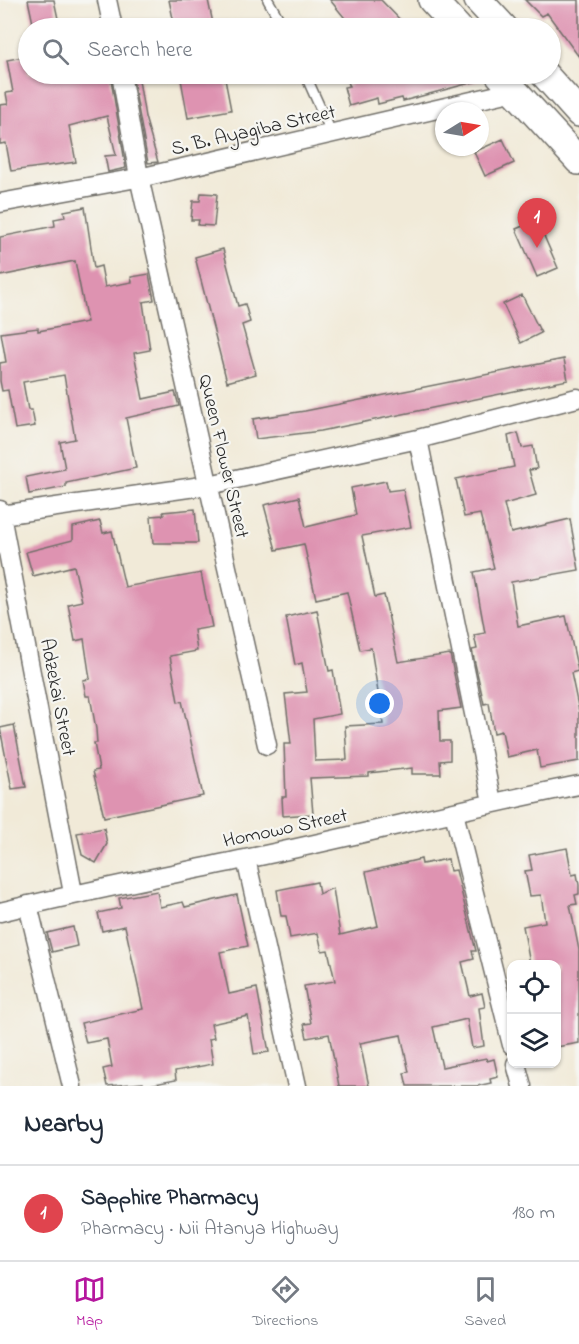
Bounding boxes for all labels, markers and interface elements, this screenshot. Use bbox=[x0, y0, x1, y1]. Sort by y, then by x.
search box bbox=[18, 18, 561, 84]
icon: search bbox=[39, 35, 72, 68]
text: Search here bbox=[87, 35, 192, 67]
street label: S. B. Ayagiba Street bbox=[168, 98, 339, 165]
north arrow bbox=[435, 102, 489, 156]
pin: 1 bbox=[518, 198, 556, 248]
street label: Queen Flower Street bbox=[190, 372, 256, 542]
street label: Adzekai Street bbox=[31, 636, 82, 759]
your location bbox=[365, 689, 394, 718]
street label: Homowo Street bbox=[221, 802, 351, 857]
map controls bbox=[507, 960, 561, 1068]
button: locate bbox=[507, 960, 561, 1014]
button: layers bbox=[507, 1014, 561, 1068]
text: Nearby bbox=[24, 1106, 103, 1144]
text: Sapphire Pharmacy bbox=[81, 1183, 258, 1215]
text: 1 bbox=[40, 1199, 47, 1228]
text: 180 m bbox=[512, 1199, 555, 1228]
text: Pharmacy · Nii Atanya Highway bbox=[81, 1215, 339, 1244]
tab: Map bbox=[73, 1273, 106, 1333]
tab: Directions bbox=[252, 1273, 318, 1333]
tab: Saved bbox=[464, 1273, 506, 1333]

